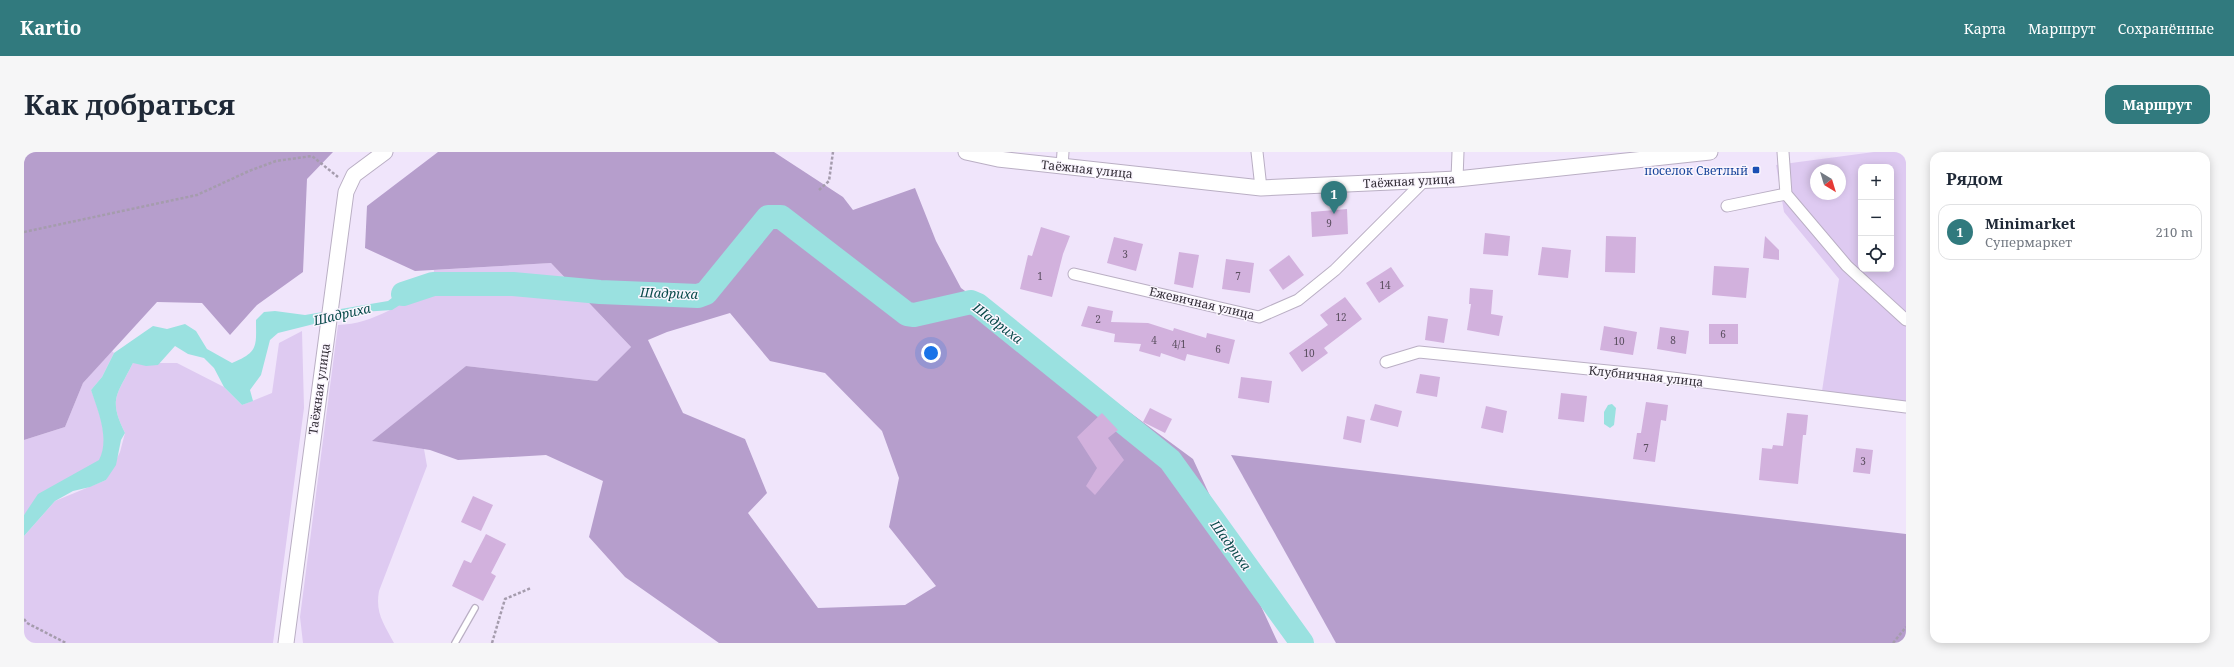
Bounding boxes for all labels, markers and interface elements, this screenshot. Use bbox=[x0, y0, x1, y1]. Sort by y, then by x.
text: Kartio bbox=[20, 15, 81, 41]
text: Карта bbox=[1964, 19, 2006, 38]
text: Маршрут bbox=[2028, 19, 2096, 38]
text: Сохранённые bbox=[2118, 19, 2214, 38]
text: Как добраться bbox=[24, 85, 235, 123]
button: Маршрут bbox=[2105, 85, 2210, 124]
street label: Таёжная улица bbox=[1040, 156, 1134, 182]
place label: поселок Светлый bbox=[1644, 162, 1748, 179]
north arrow bbox=[1810, 164, 1846, 200]
map controls bbox=[1858, 164, 1894, 272]
button: + bbox=[1858, 164, 1894, 200]
marker: поселок Светлый bbox=[1751, 165, 1761, 175]
text: Рядом bbox=[1946, 167, 2003, 190]
street label: Таёжная улица bbox=[1363, 170, 1456, 192]
pin: 1 bbox=[1321, 181, 1347, 214]
button: − bbox=[1858, 200, 1894, 236]
text: Minimarket bbox=[1985, 213, 2075, 233]
house number: 9 bbox=[1326, 216, 1332, 230]
text: 1 bbox=[1956, 223, 1964, 241]
text: 210 m bbox=[2156, 223, 2193, 241]
text: Супермаркет bbox=[1985, 233, 2072, 251]
button: locate bbox=[1858, 236, 1894, 272]
house number: 3 bbox=[1122, 247, 1128, 261]
house number: 1 bbox=[1037, 269, 1043, 283]
house number: 7 bbox=[1235, 269, 1241, 283]
house number: 14 bbox=[1379, 278, 1391, 292]
water label: Шадриха bbox=[639, 283, 699, 303]
street label: Ежевичная улица bbox=[1148, 283, 1257, 323]
water label: Шадриха bbox=[969, 298, 1027, 348]
water label: Шадриха bbox=[311, 299, 373, 330]
house number: 12 bbox=[1335, 310, 1347, 324]
house number: 2 bbox=[1095, 312, 1101, 326]
house number: 6 bbox=[1720, 327, 1726, 341]
house number: 4 bbox=[1151, 333, 1157, 347]
house number: 8 bbox=[1670, 333, 1676, 347]
house number: 10 bbox=[1613, 334, 1625, 348]
house number: 4/1 bbox=[1172, 337, 1186, 351]
street label: Таёжная улица bbox=[304, 342, 334, 436]
house number: 6 bbox=[1215, 342, 1221, 356]
your location bbox=[921, 343, 941, 363]
house number: 10 bbox=[1303, 346, 1315, 360]
street label: Клубничная улица bbox=[1588, 362, 1704, 390]
house number: 7 bbox=[1643, 441, 1649, 455]
house number: 3 bbox=[1860, 454, 1866, 468]
water label: Шадриха bbox=[1206, 515, 1256, 574]

